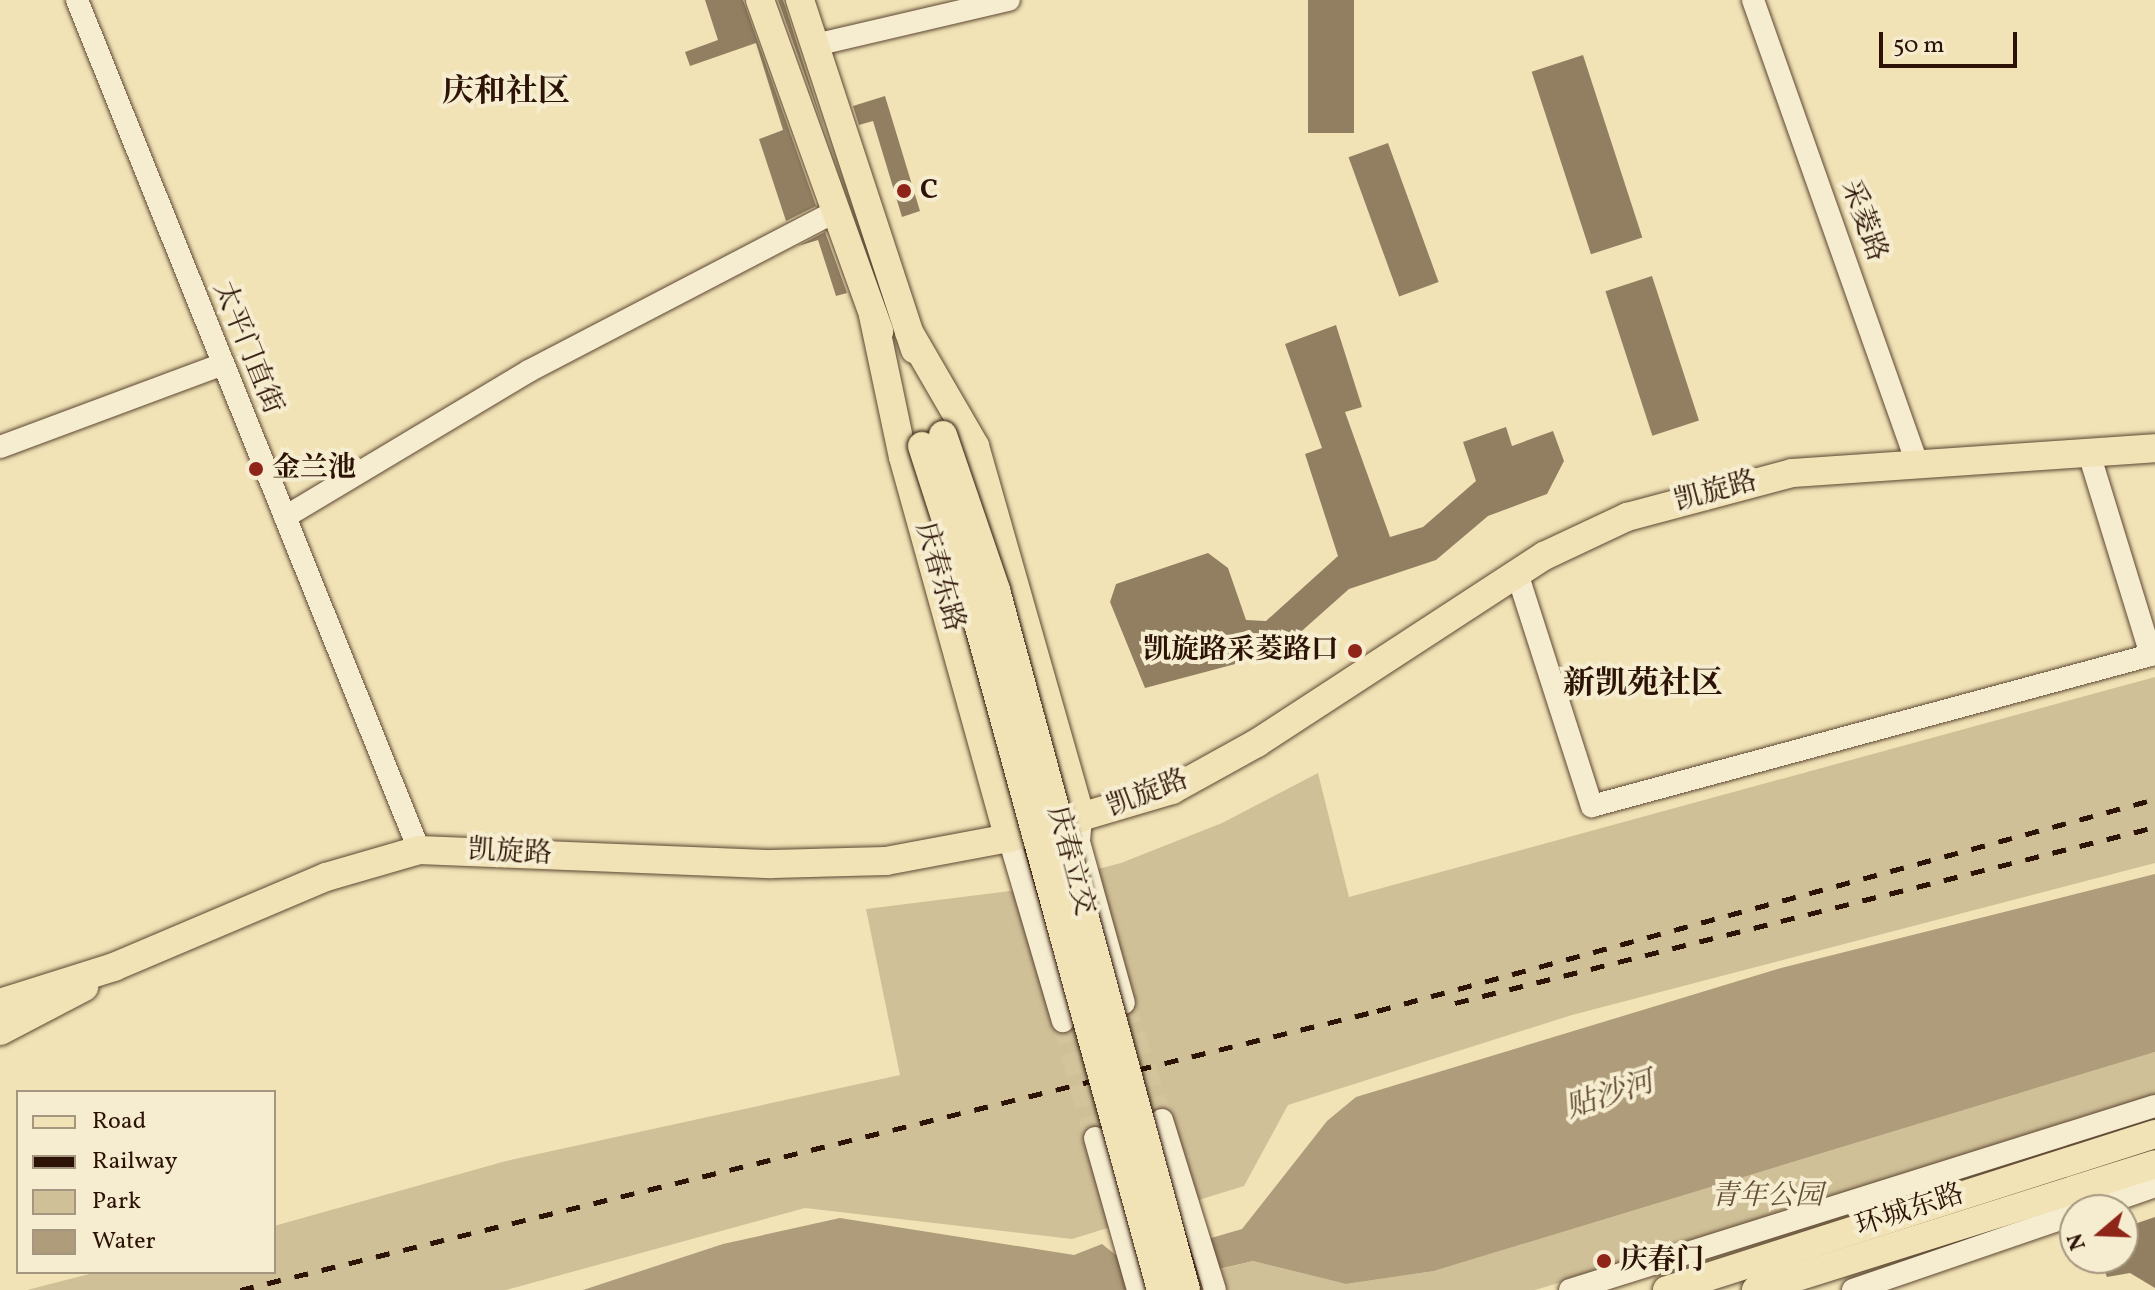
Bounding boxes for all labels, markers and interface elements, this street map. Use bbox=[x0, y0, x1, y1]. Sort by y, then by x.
scale bar bbox=[1883, 16, 2021, 66]
text: 50 m bbox=[1893, 29, 1945, 63]
district label: 庆和社区 bbox=[442, 74, 570, 112]
place label: C bbox=[920, 174, 938, 208]
street label: 采菱路 bbox=[1833, 176, 1893, 266]
marker: C bbox=[895, 182, 913, 200]
street label: 太平门直街 bbox=[205, 277, 289, 419]
place label: 金兰池 bbox=[272, 452, 356, 486]
marker: 金兰池 bbox=[247, 460, 265, 478]
street label: 凯旋路 bbox=[1671, 465, 1761, 519]
street label: 庆春东路 bbox=[907, 519, 971, 635]
place label: 凯旋路采菱路口 bbox=[1143, 634, 1339, 668]
marker: 凯旋路采菱路口 bbox=[1346, 642, 1364, 660]
district label: 新凯苑社区 bbox=[1563, 666, 1723, 704]
street label: 凯旋路 bbox=[1103, 763, 1193, 825]
street label: 庆春立交 bbox=[1039, 803, 1101, 919]
street label: 凯旋路 bbox=[467, 834, 553, 872]
water label: 贴沙河 bbox=[1562, 1065, 1658, 1127]
legend bbox=[16, 1090, 276, 1274]
text: Road bbox=[92, 1105, 146, 1139]
text: Railway bbox=[92, 1145, 178, 1179]
street label: 环城东路 bbox=[1852, 1178, 1968, 1244]
park label: 青年公园 bbox=[1711, 1180, 1823, 1214]
text: Park bbox=[92, 1185, 141, 1219]
north arrow bbox=[2059, 1194, 2139, 1274]
text: Water bbox=[92, 1225, 156, 1259]
text: N bbox=[2060, 1229, 2095, 1254]
place label: 庆春门 bbox=[1620, 1244, 1704, 1278]
marker: 庆春门 bbox=[1595, 1252, 1613, 1270]

